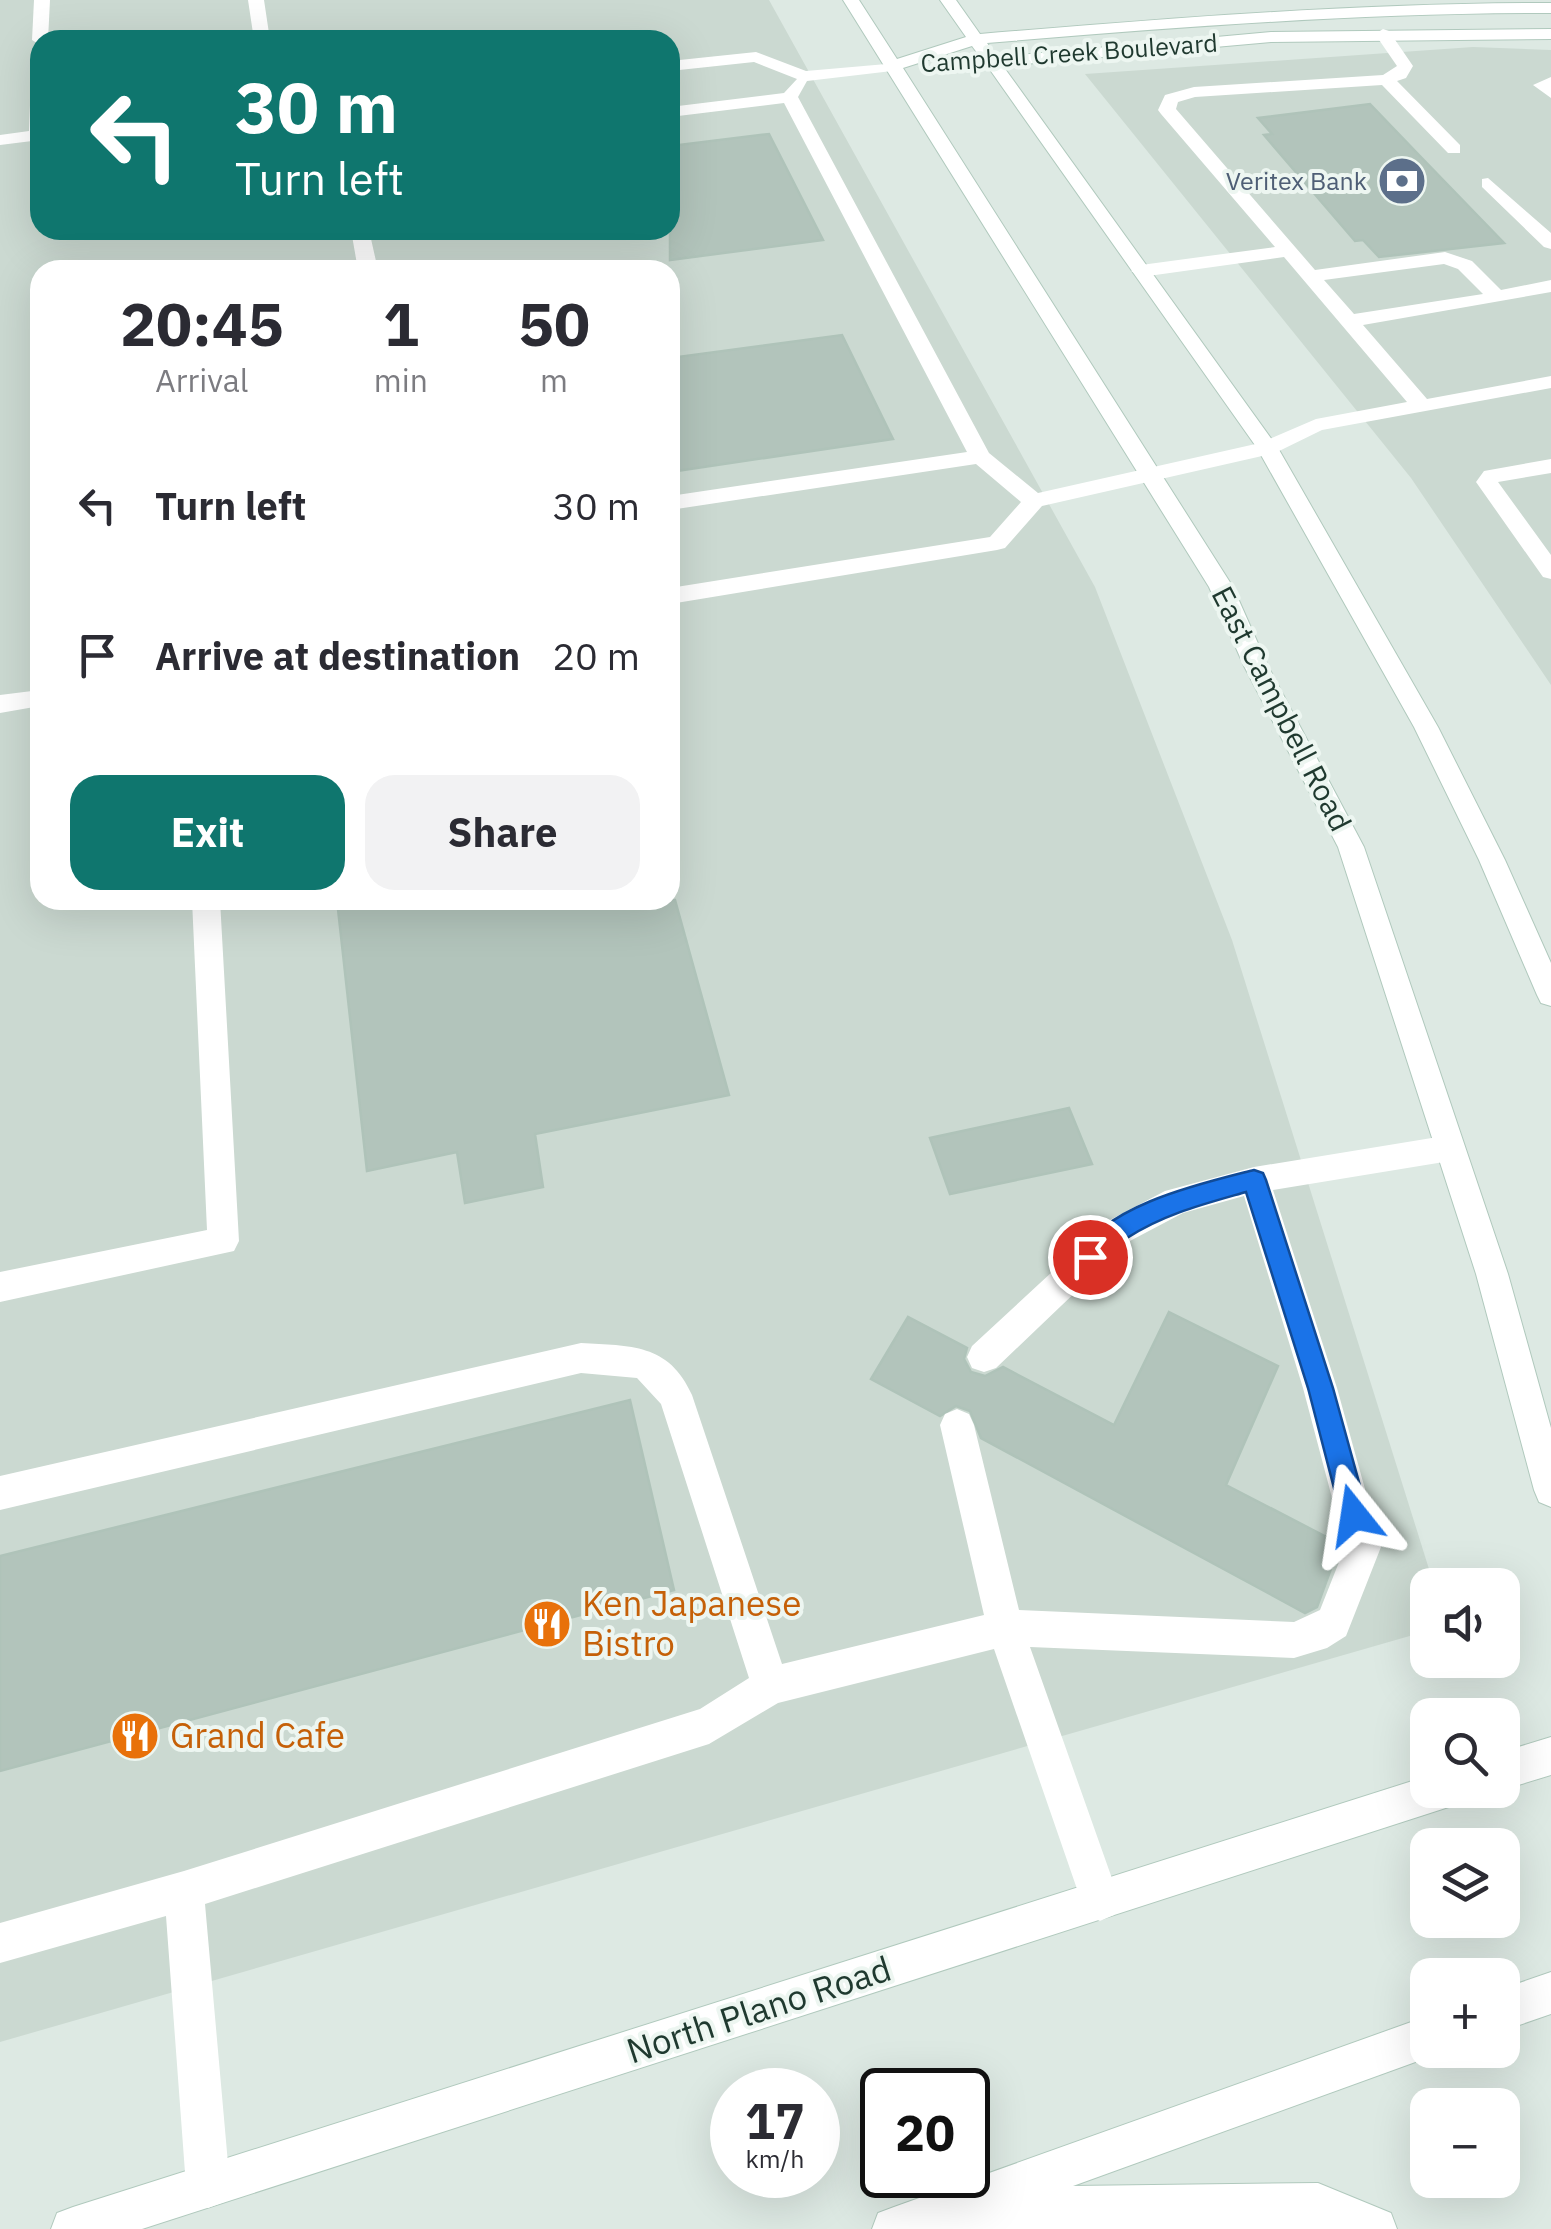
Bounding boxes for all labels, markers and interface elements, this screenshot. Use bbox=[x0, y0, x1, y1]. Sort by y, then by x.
street label: Campbell Creek Boulevard bbox=[919, 26, 1219, 79]
text: 30 m bbox=[235, 61, 398, 152]
icon: left bbox=[70, 70, 200, 200]
text: Turn left bbox=[235, 149, 404, 207]
bank icon: Veritex Bank bbox=[1376, 155, 1428, 207]
place label: Veritex Bank bbox=[1226, 164, 1367, 197]
text: 20:45 bbox=[120, 284, 284, 363]
text: 1 bbox=[383, 284, 419, 363]
text: 50 bbox=[518, 284, 590, 363]
text: Arrival bbox=[155, 359, 249, 401]
text: min bbox=[374, 359, 428, 401]
text: m bbox=[540, 359, 568, 401]
icon: left bbox=[70, 478, 125, 533]
text: Turn left bbox=[155, 481, 306, 530]
text: 30 m bbox=[552, 481, 640, 530]
street label: East Campbell Road bbox=[1204, 579, 1361, 837]
icon: arrive bbox=[70, 628, 125, 683]
text: Arrive at destination bbox=[155, 631, 520, 680]
text: 20 m bbox=[552, 631, 640, 680]
button: Exit bbox=[70, 775, 345, 890]
button: Share bbox=[365, 775, 640, 890]
pin bbox=[1048, 1215, 1133, 1300]
icon: arrive bbox=[1063, 1230, 1118, 1285]
position arrow bbox=[1302, 1463, 1406, 1567]
map controls bbox=[1410, 1568, 1520, 2198]
button: sound bbox=[1410, 1568, 1520, 1678]
place label: Ken Japanese Bistro bbox=[582, 1580, 802, 1666]
restaurant icon: Ken Japanese Bistro bbox=[521, 1598, 573, 1650]
button: search bbox=[1410, 1698, 1520, 1808]
restaurant icon: Grand Cafe bbox=[109, 1710, 161, 1762]
place label: Grand Cafe bbox=[170, 1712, 345, 1758]
button: layers bbox=[1410, 1828, 1520, 1938]
street label: North Plano Road bbox=[621, 1945, 897, 2073]
button: + bbox=[1410, 1958, 1520, 2068]
speed limit sign: 20 bbox=[860, 2068, 990, 2198]
text: 17 bbox=[745, 2088, 805, 2153]
button: − bbox=[1410, 2088, 1520, 2198]
text: km/h bbox=[746, 2142, 804, 2175]

